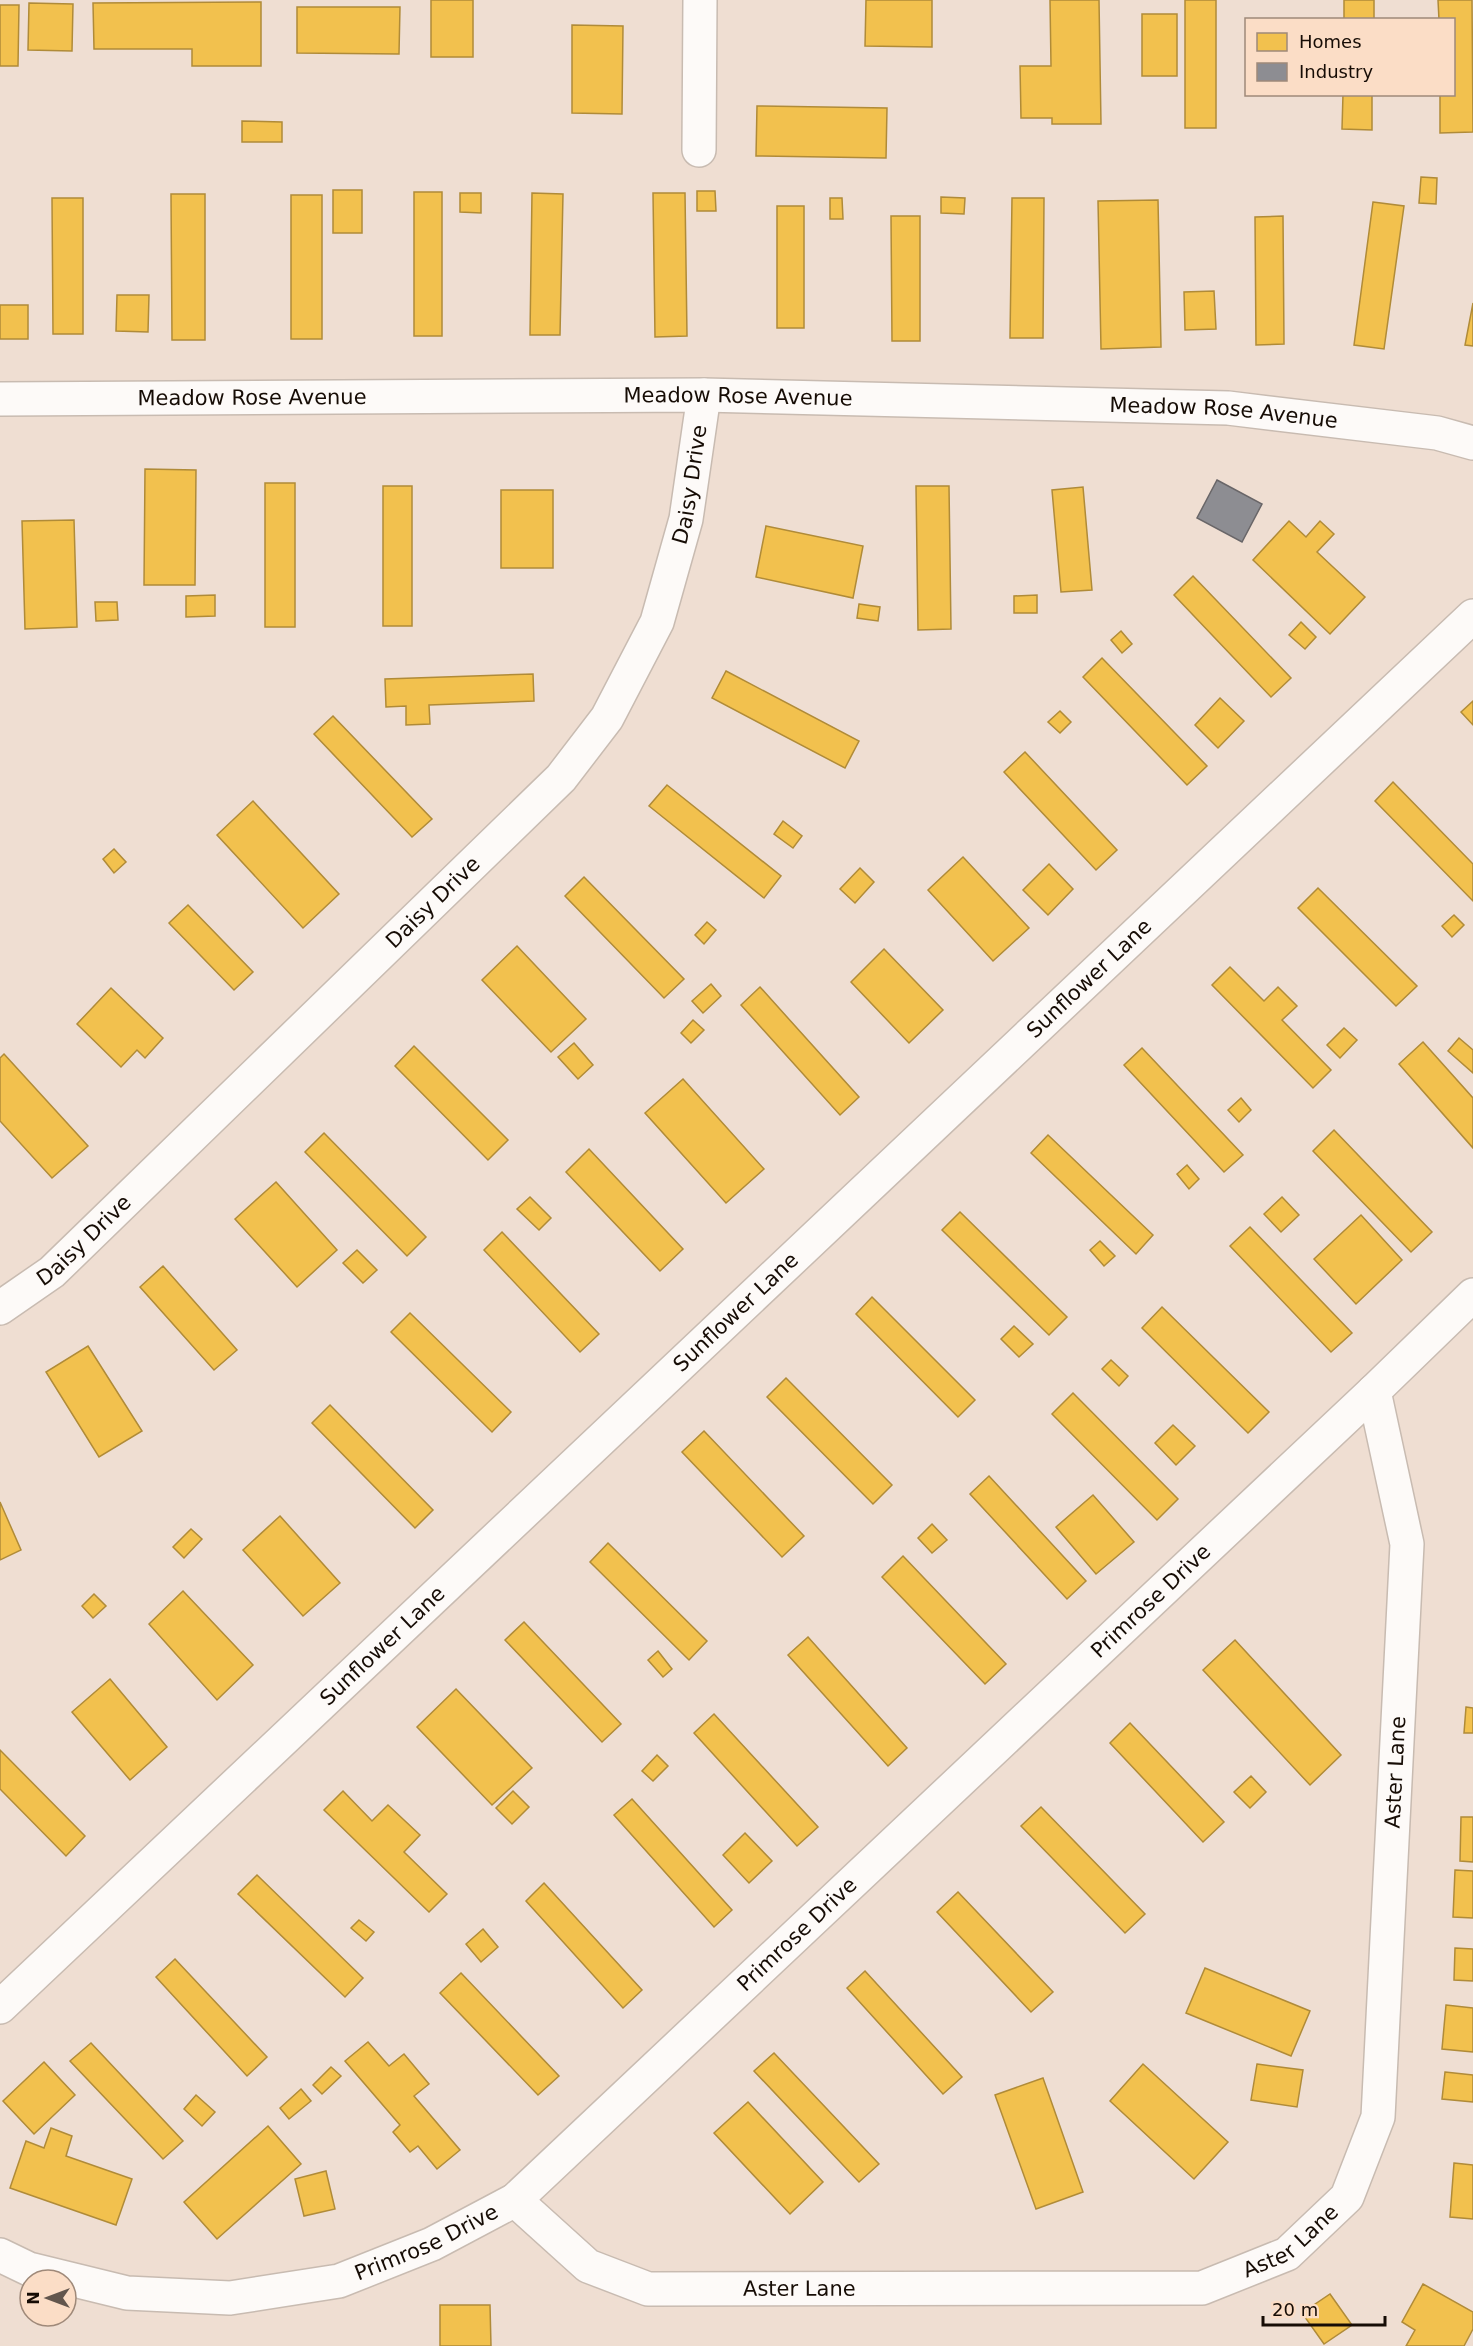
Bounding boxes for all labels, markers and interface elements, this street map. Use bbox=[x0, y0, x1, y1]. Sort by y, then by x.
legend bbox=[1245, 18, 1455, 96]
text: Homes bbox=[1299, 31, 1362, 52]
text: Industry bbox=[1299, 61, 1373, 82]
street label: Meadow Rose Avenue bbox=[623, 383, 853, 411]
street label: Meadow Rose Avenue bbox=[137, 385, 367, 410]
street label: Meadow Rose Avenue bbox=[1109, 393, 1339, 433]
street label: Daisy Drive bbox=[667, 423, 712, 547]
street label: Daisy Drive bbox=[381, 852, 485, 953]
street label: Sunflower Lane bbox=[1022, 914, 1156, 1043]
street label: Daisy Drive bbox=[32, 1190, 136, 1291]
street label: Sunflower Lane bbox=[669, 1248, 803, 1377]
street label: Primrose Drive bbox=[1086, 1539, 1215, 1663]
street label: Sunflower Lane bbox=[315, 1581, 450, 1710]
street label: Aster Lane bbox=[1381, 1715, 1410, 1829]
street label: Primrose Drive bbox=[732, 1873, 862, 1996]
street label: Primrose Drive bbox=[351, 2199, 502, 2285]
street label: Aster Lane bbox=[1239, 2200, 1343, 2282]
north arrow bbox=[18, 2268, 78, 2328]
street label: Aster Lane bbox=[743, 2277, 856, 2301]
scale bar bbox=[1263, 2289, 1384, 2327]
text: N bbox=[24, 2291, 43, 2305]
text: 20 m bbox=[1272, 2299, 1318, 2320]

